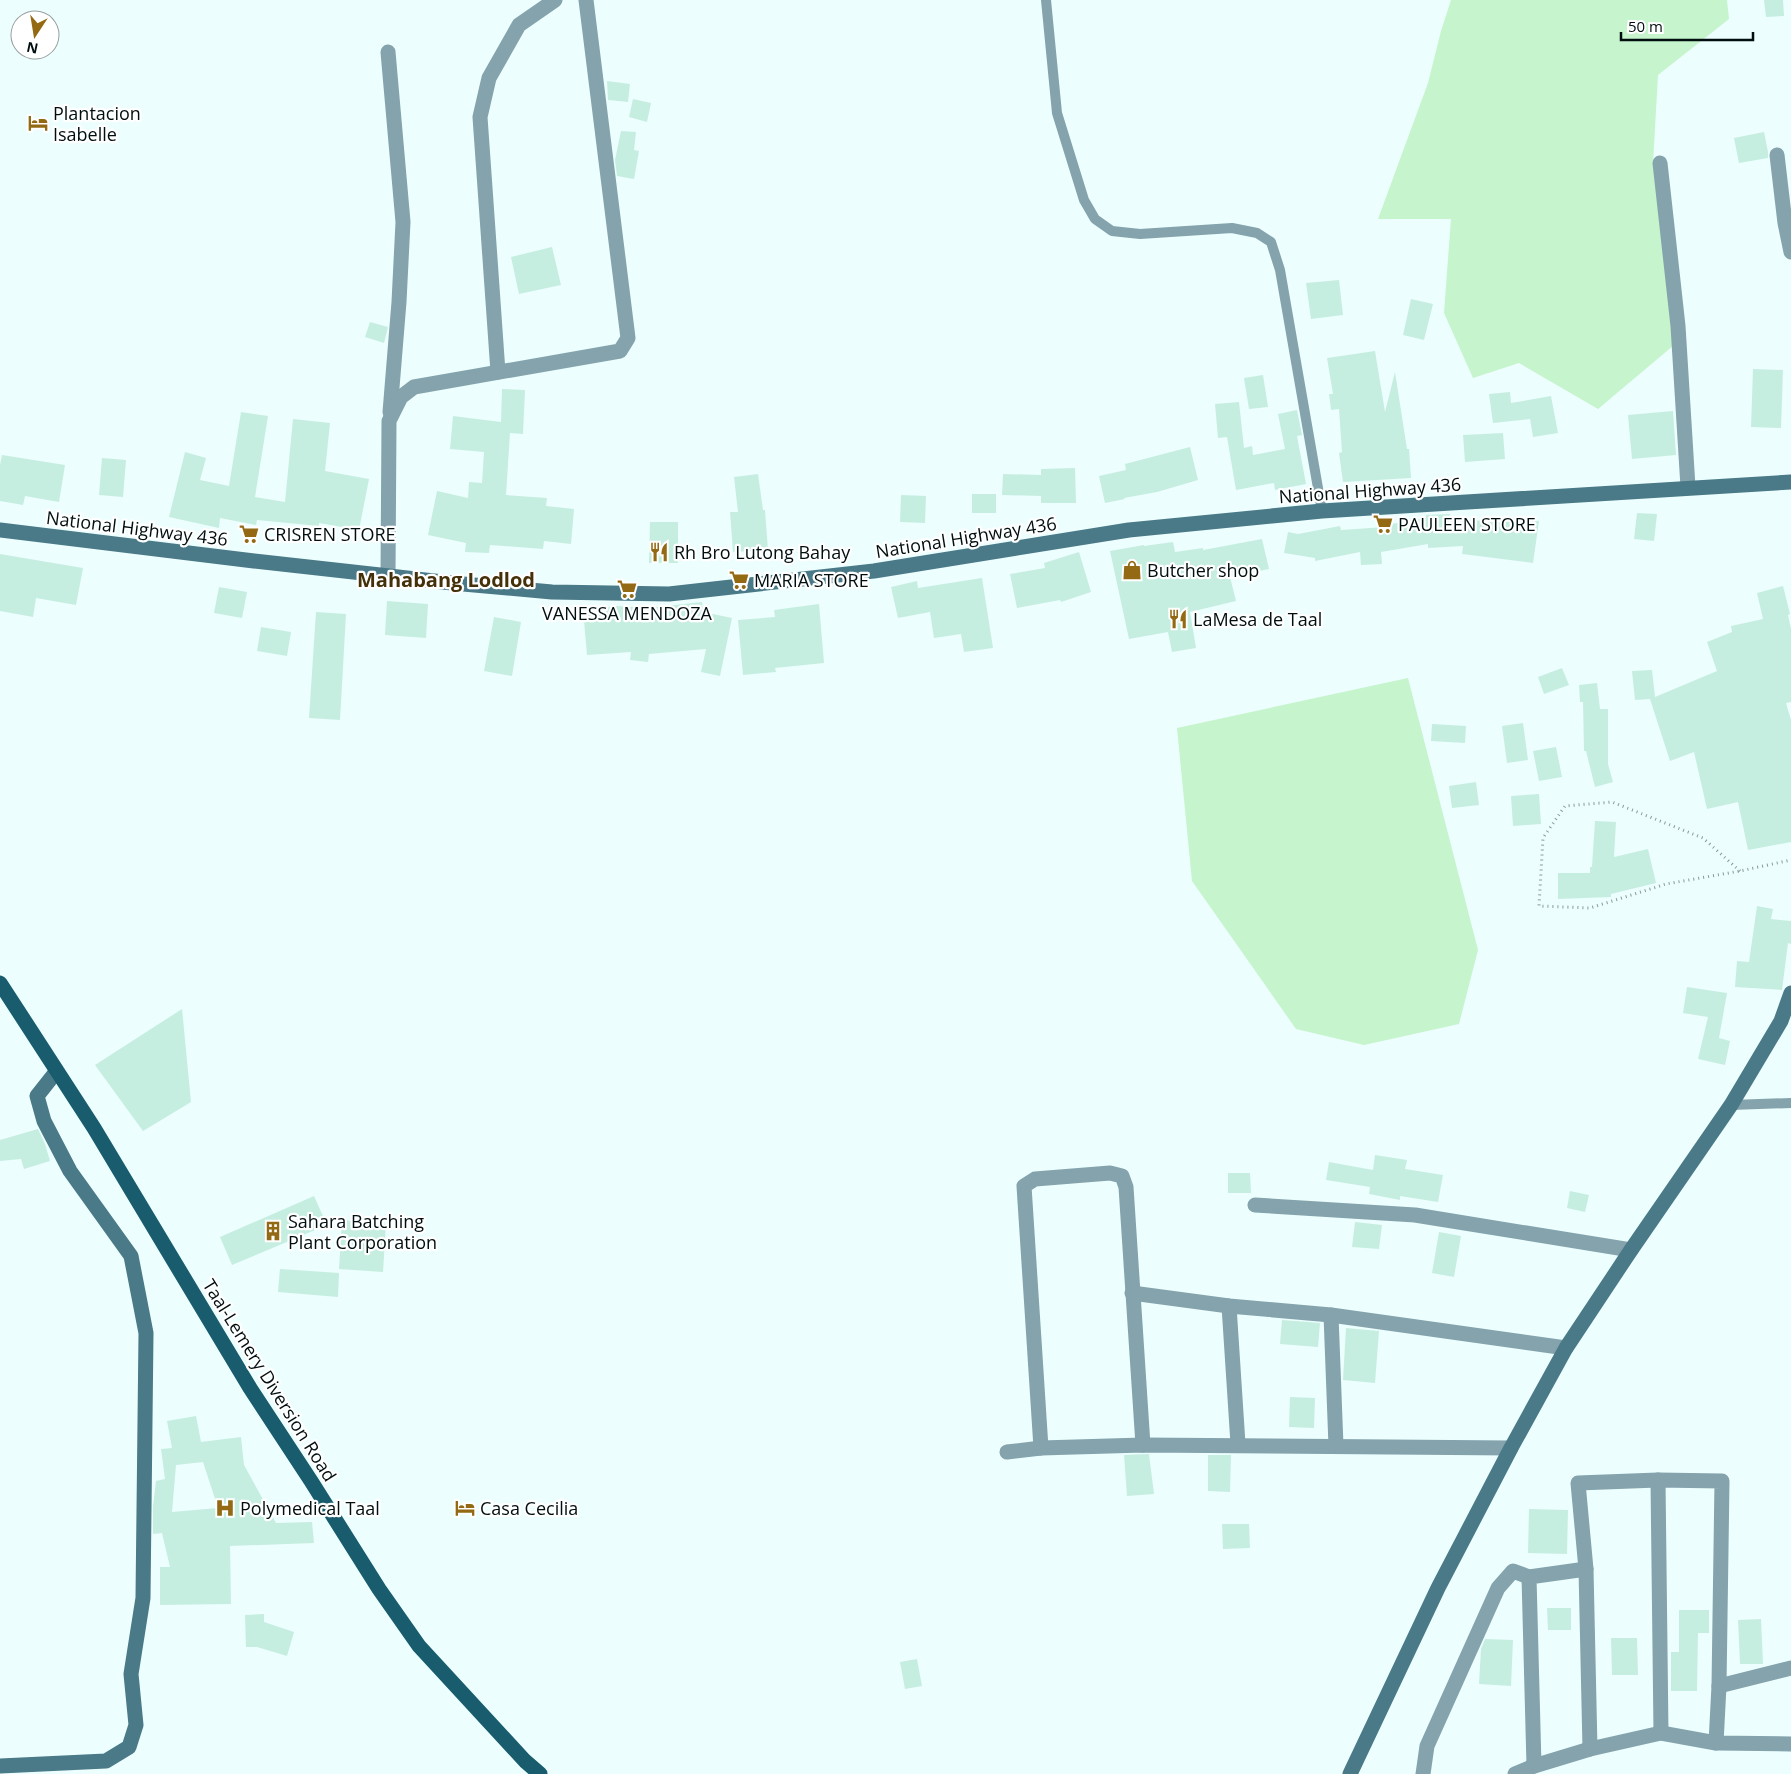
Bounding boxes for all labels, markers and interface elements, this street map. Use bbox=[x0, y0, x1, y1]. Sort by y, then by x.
north arrow bbox=[10, 10, 60, 60]
scale bar bbox=[1621, 10, 1754, 42]
text: 50 m bbox=[1628, 16, 1663, 36]
text: N bbox=[25, 38, 40, 59]
place label: Plantacion Isabelle bbox=[53, 101, 141, 146]
hotel icon: Plantacion Isabelle bbox=[27, 112, 49, 134]
street label: National Highway 436 bbox=[1278, 472, 1462, 508]
street label: National Highway 436 bbox=[45, 505, 229, 551]
street label: National Highway 436 bbox=[874, 511, 1058, 563]
place label: PAULEEN STORE bbox=[1398, 512, 1536, 536]
supermarket icon: PAULEEN STORE bbox=[1372, 513, 1394, 535]
place label: CRISREN STORE bbox=[264, 522, 396, 546]
supermarket icon: CRISREN STORE bbox=[238, 523, 260, 545]
place label: Rh Bro Lutong Bahay bbox=[674, 540, 851, 564]
restaurant icon: Rh Bro Lutong Bahay bbox=[648, 541, 670, 563]
place label: Butcher shop bbox=[1147, 558, 1259, 582]
shop icon: Butcher shop bbox=[1121, 559, 1143, 581]
district label: Mahabang Lodlod bbox=[357, 566, 535, 593]
place label: MARIA STORE bbox=[754, 568, 869, 592]
supermarket icon: MARIA STORE bbox=[728, 569, 750, 591]
supermarket icon: VANESSA MENDOZA bbox=[616, 578, 638, 600]
place label: VANESSA MENDOZA bbox=[542, 601, 713, 625]
place label: LaMesa de Taal bbox=[1193, 607, 1322, 631]
restaurant icon: LaMesa de Taal bbox=[1167, 608, 1189, 630]
place label: Sahara Batching Plant Corporation bbox=[288, 1209, 437, 1254]
building icon: Sahara Batching Plant Corporation bbox=[262, 1220, 284, 1242]
street label: Taal-Lemery Diversion Road bbox=[198, 1274, 342, 1486]
place label: Polymedical Taal bbox=[240, 1496, 380, 1520]
place label: Casa Cecilia bbox=[480, 1496, 578, 1520]
hospital icon: Polymedical Taal bbox=[214, 1497, 236, 1519]
hotel icon: Casa Cecilia bbox=[454, 1497, 476, 1519]

